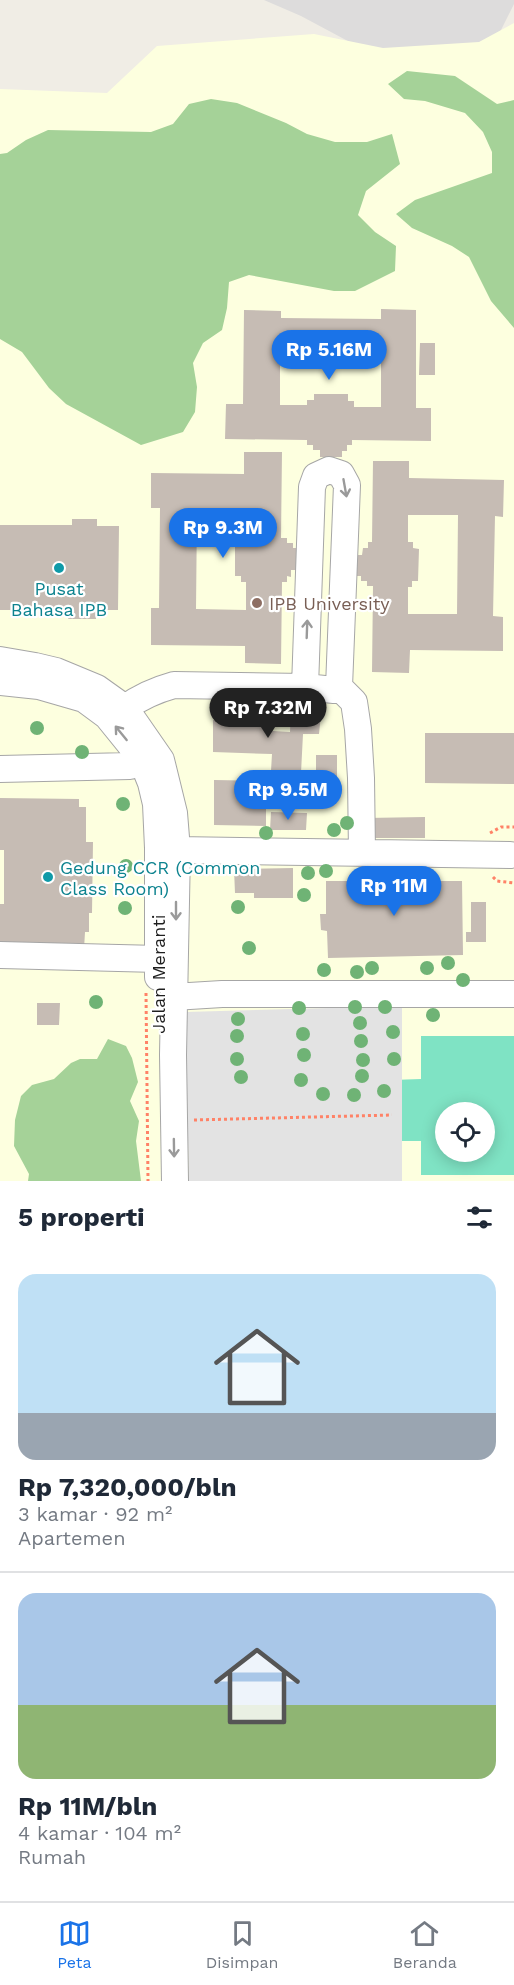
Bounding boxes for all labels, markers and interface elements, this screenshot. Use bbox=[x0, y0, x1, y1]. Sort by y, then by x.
pin: Rp 5.16M bbox=[267, 330, 391, 381]
text: Rp 5.16M bbox=[286, 337, 372, 361]
one-way arrow bbox=[339, 478, 350, 497]
pin: Rp 9.3M bbox=[168, 508, 278, 559]
text: Rp 9.3M bbox=[183, 515, 263, 539]
marker: Pusat Bahasa IPB bbox=[52, 561, 66, 575]
place label: Pusat Bahasa IPB bbox=[11, 578, 107, 620]
place label: IPB University bbox=[269, 593, 390, 614]
marker: IPB University bbox=[250, 596, 264, 610]
one-way arrow bbox=[301, 619, 313, 639]
pin: Rp 7.32M bbox=[206, 688, 330, 739]
text: Rp 7.32M bbox=[224, 695, 313, 719]
one-way arrow bbox=[115, 725, 128, 741]
pin: Rp 9.5M bbox=[233, 770, 343, 821]
text: Rp 9.5M bbox=[248, 777, 328, 801]
place label: Gedung CCR (Common Class Room) bbox=[60, 857, 260, 899]
pin: Rp 11M bbox=[345, 866, 443, 917]
marker: Gedung CCR (Common Class Room) bbox=[41, 870, 55, 884]
text: Rp 11M bbox=[360, 873, 428, 897]
one-way arrow bbox=[170, 901, 182, 921]
street label: Jalan Meranti bbox=[148, 914, 169, 1034]
map controls bbox=[435, 1102, 495, 1162]
button: locate bbox=[435, 1102, 495, 1162]
one-way arrow bbox=[169, 1138, 180, 1158]
icon: filters bbox=[463, 1201, 496, 1234]
text: 5 properti bbox=[18, 1202, 145, 1232]
icon: home bbox=[203, 1313, 311, 1421]
text: Rp 7,320,000/bln bbox=[18, 1472, 237, 1502]
text: 3 kamar · 92 m² bbox=[18, 1502, 172, 1526]
text: Apartemen bbox=[18, 1526, 126, 1550]
icon: home bbox=[203, 1632, 311, 1740]
text: Rp 11M/bln bbox=[18, 1791, 157, 1821]
text: 4 kamar · 104 m² bbox=[18, 1821, 181, 1845]
text: Rumah bbox=[18, 1845, 86, 1869]
tab: Peta bbox=[57, 1917, 92, 1972]
tab: Disimpan bbox=[206, 1917, 278, 1972]
tab: Beranda bbox=[393, 1917, 457, 1972]

